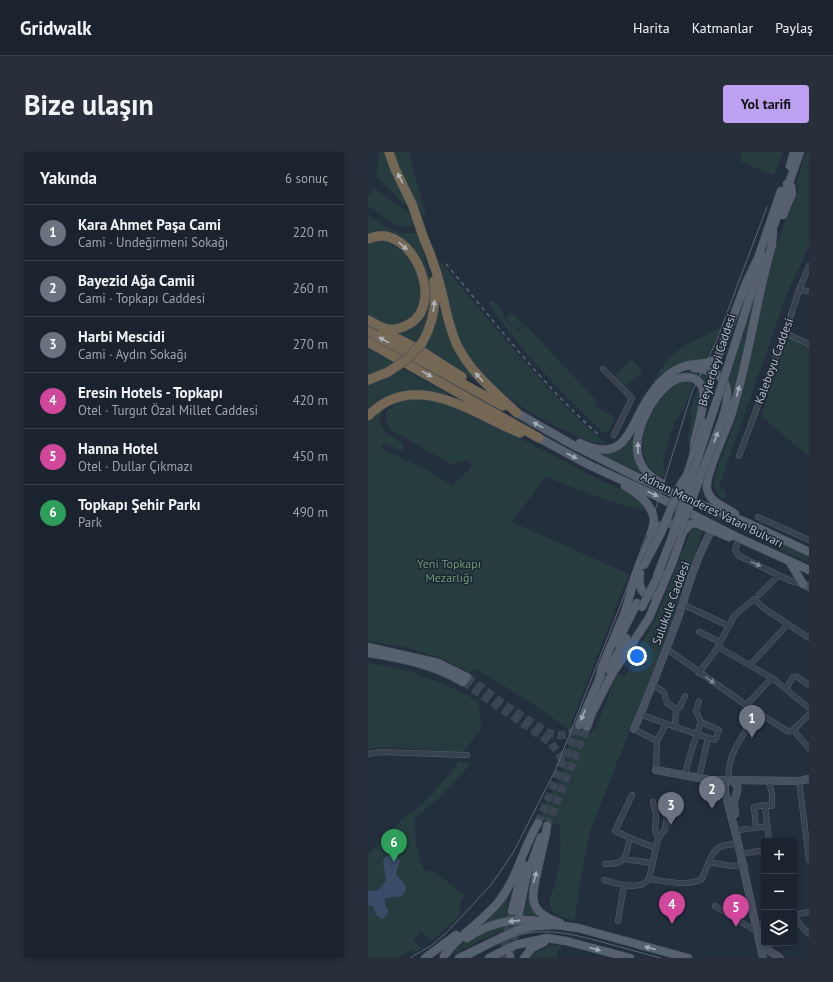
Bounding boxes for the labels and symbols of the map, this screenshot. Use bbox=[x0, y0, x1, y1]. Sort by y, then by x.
one-way arrow bbox=[397, 173, 403, 184]
one-way arrow bbox=[398, 241, 409, 250]
one-way arrow bbox=[431, 300, 438, 313]
street label: Beylerbeyi Caddesi bbox=[695, 312, 739, 408]
street label: Kaleboyu Caddesi bbox=[751, 316, 796, 406]
one-way arrow bbox=[378, 337, 390, 343]
one-way arrow bbox=[421, 371, 432, 378]
one-way arrow bbox=[475, 371, 484, 382]
one-way arrow bbox=[736, 385, 742, 397]
one-way arrow bbox=[532, 422, 544, 429]
one-way arrow bbox=[713, 431, 719, 443]
one-way arrow bbox=[635, 441, 641, 454]
one-way arrow bbox=[566, 452, 578, 459]
street label: Adnan Menderes Vatan Bulvarı bbox=[639, 469, 786, 551]
one-way arrow bbox=[647, 491, 659, 497]
park label: Yeni Topkapı Mezarlığı bbox=[417, 556, 481, 585]
street label: Sulukule Caddesi bbox=[648, 559, 693, 647]
one-way arrow bbox=[750, 561, 761, 567]
your location bbox=[627, 646, 647, 666]
one-way arrow bbox=[704, 676, 715, 684]
pin: 1 bbox=[739, 705, 765, 738]
one-way arrow bbox=[580, 710, 586, 721]
pin: 2 bbox=[699, 776, 725, 809]
pin: 3 bbox=[658, 792, 684, 825]
pin: 6 bbox=[381, 829, 407, 862]
one-way arrow bbox=[533, 871, 539, 883]
pin: 4 bbox=[659, 891, 685, 924]
pin: 5 bbox=[723, 894, 749, 927]
one-way arrow bbox=[508, 917, 520, 924]
one-way arrow bbox=[644, 945, 656, 951]
one-way arrow bbox=[590, 946, 602, 952]

